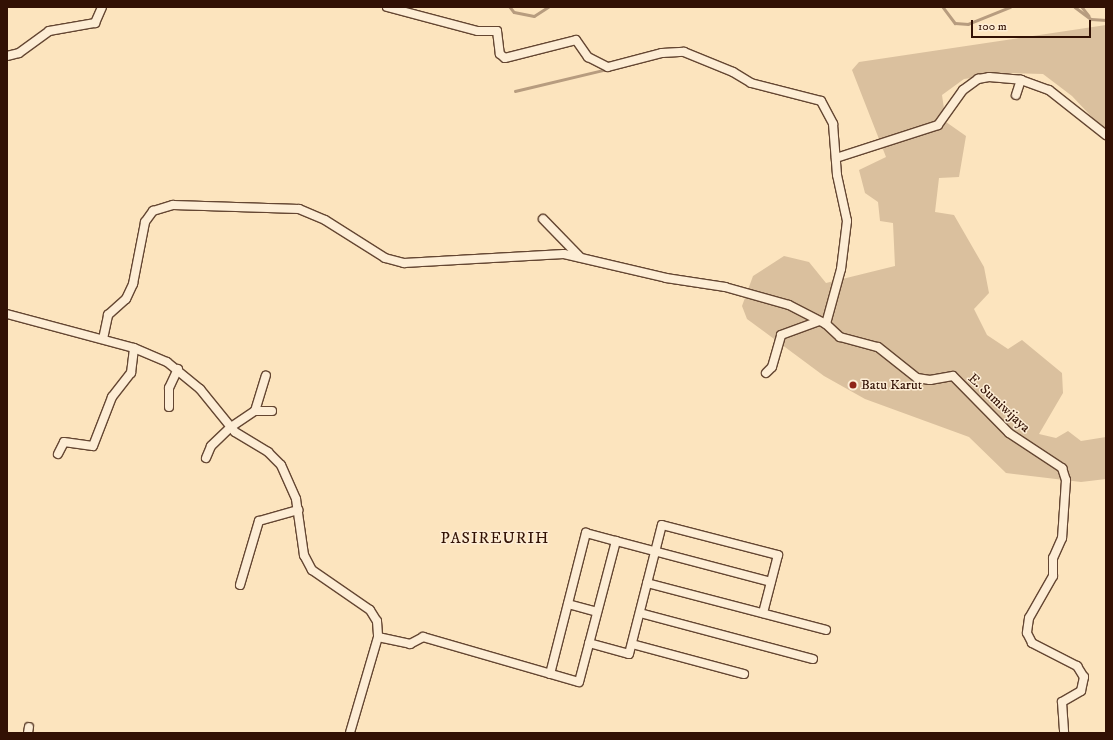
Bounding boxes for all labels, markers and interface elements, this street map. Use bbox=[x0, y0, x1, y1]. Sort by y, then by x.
scale bar bbox=[973, 12, 1093, 38]
text: 100 m bbox=[978, 19, 1007, 34]
street label: E. Sumiwijaya bbox=[964, 370, 1034, 436]
place label: Batu Karut bbox=[861, 377, 922, 393]
marker: Batu Karut bbox=[848, 380, 858, 390]
district label: PASIREURIH bbox=[441, 528, 549, 548]

